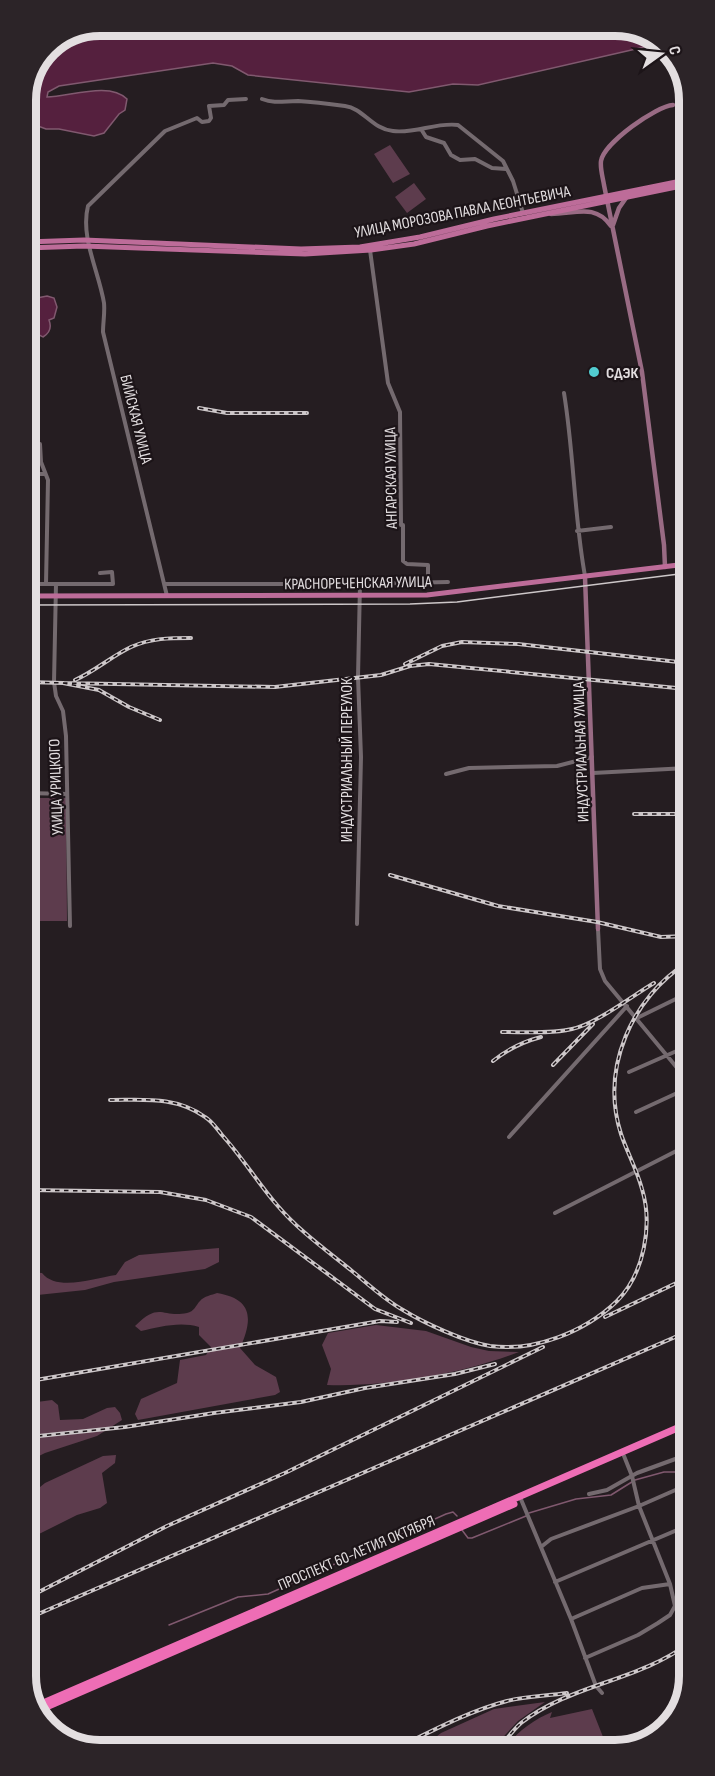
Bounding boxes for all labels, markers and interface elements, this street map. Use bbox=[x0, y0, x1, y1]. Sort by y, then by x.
north arrow bbox=[631, 24, 691, 84]
text: С bbox=[664, 44, 684, 57]
street label: УЛИЦА МОРОЗОВА ПАВЛА ЛЕОНТЬЕВИЧА bbox=[353, 182, 572, 243]
place label: СДЭК bbox=[606, 364, 638, 383]
marker: СДЭК bbox=[587, 365, 601, 379]
street label: БИЙСКАЯ УЛИЦА bbox=[115, 373, 156, 466]
street label: АНГАРСКАЯ УЛИЦА bbox=[381, 427, 402, 530]
street label: КРАСНОРЕЧЕНСКАЯ УЛИЦА bbox=[284, 573, 432, 594]
street label: ИНДУСТРИАЛЬНЫЙ ПЕРЕУЛОК bbox=[338, 677, 357, 842]
street label: ИНДУСТРИАЛЬНАЯ УЛИЦА bbox=[570, 681, 593, 823]
street label: УЛИЦА УРИЦКОГО bbox=[45, 738, 68, 835]
street label: ПРОСПЕКТ 60-ЛЕТИЯ ОКТЯБРЯ bbox=[275, 1512, 438, 1595]

